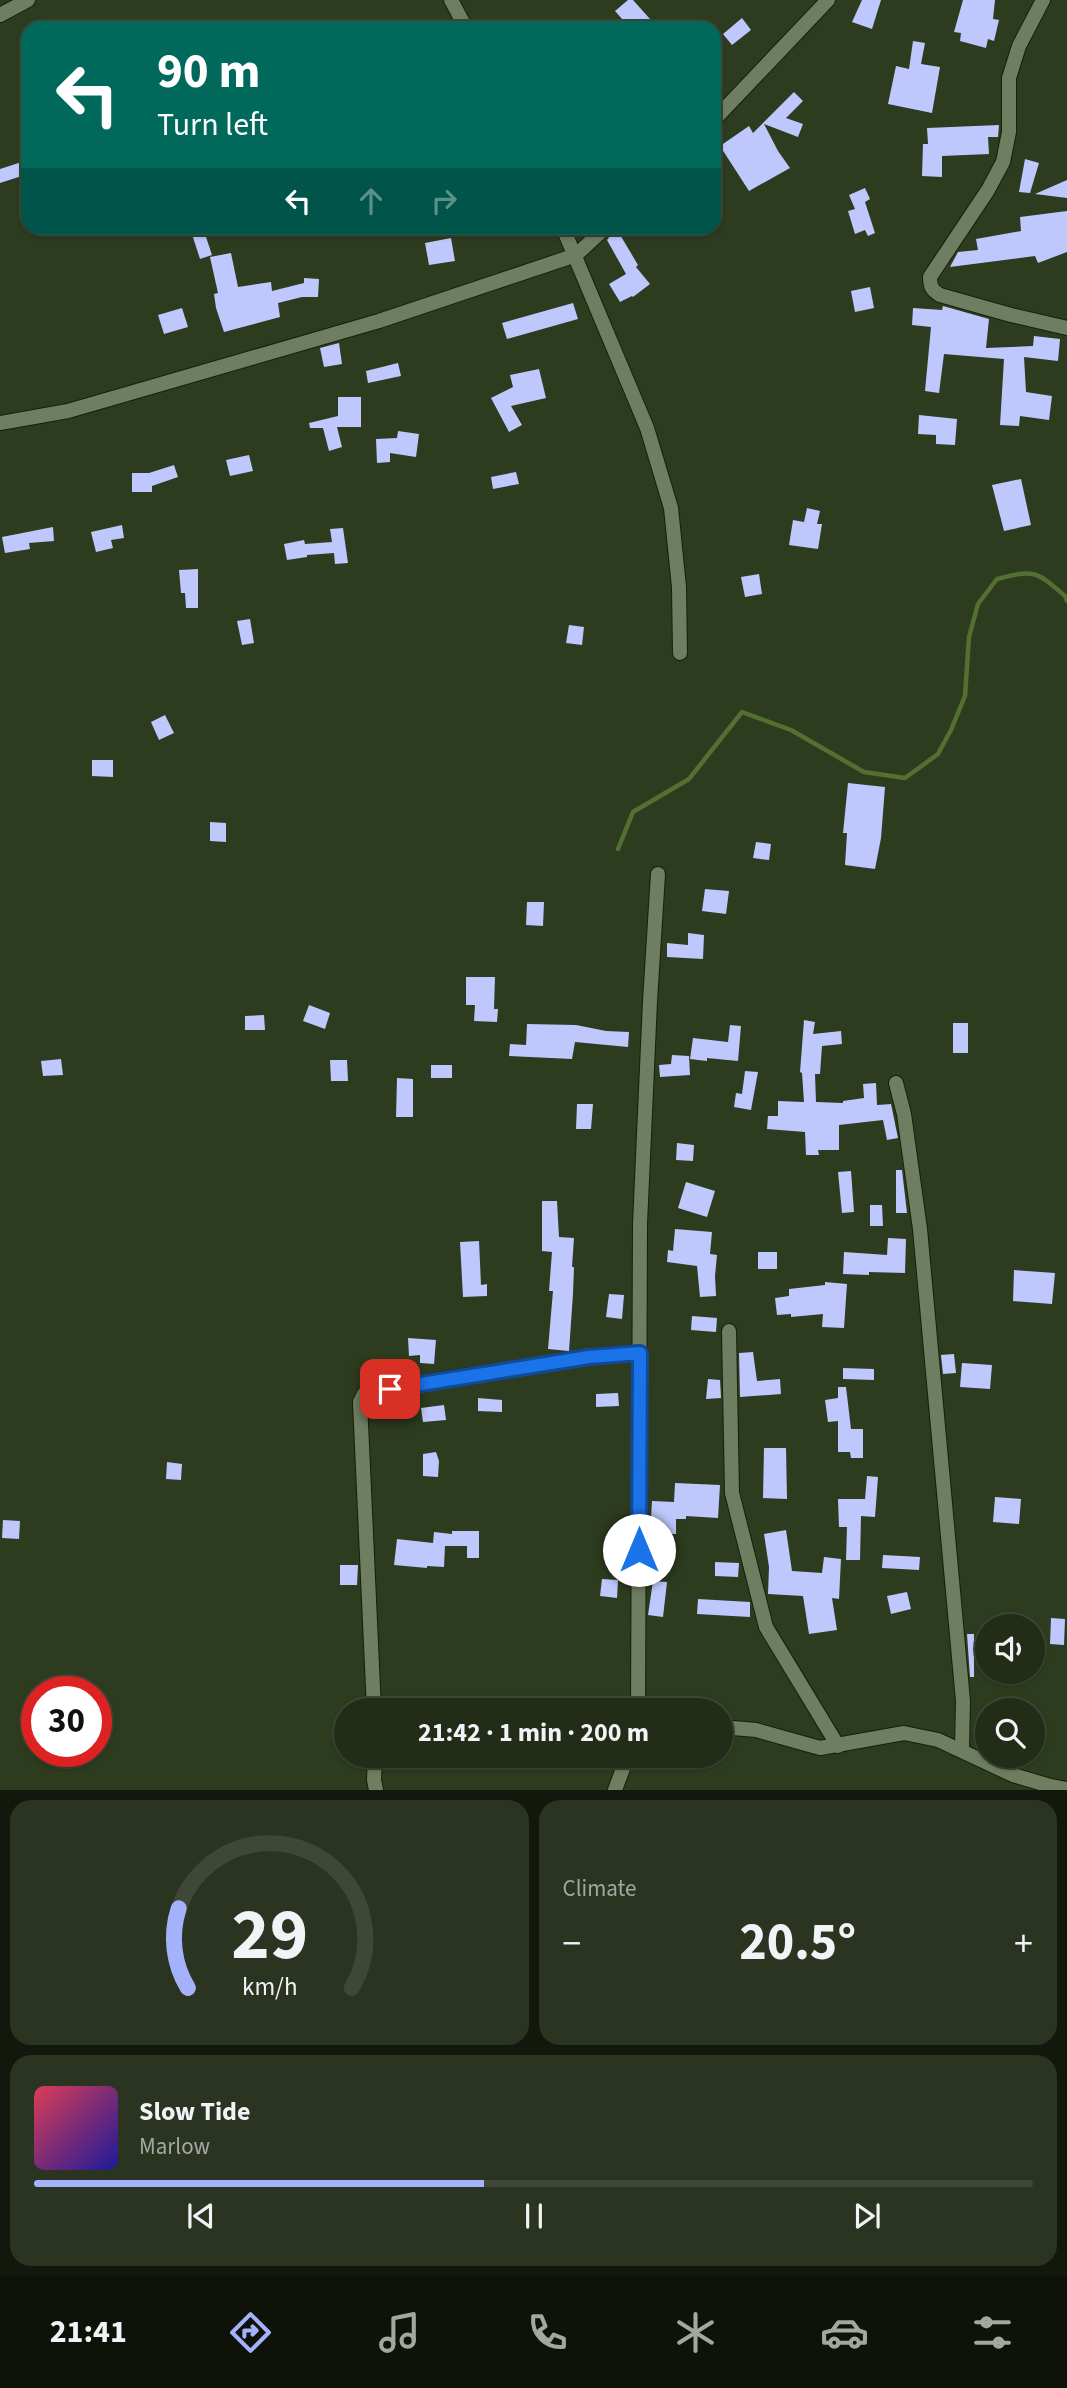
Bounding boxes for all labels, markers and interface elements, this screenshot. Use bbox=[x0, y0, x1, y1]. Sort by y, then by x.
text: 90 m bbox=[157, 37, 261, 107]
icon: left bbox=[42, 49, 133, 140]
text: Turn left bbox=[157, 102, 268, 148]
icon: left bbox=[279, 182, 317, 220]
icon: ahead bbox=[352, 182, 390, 220]
icon: right bbox=[425, 182, 463, 220]
pin bbox=[360, 1359, 420, 1419]
icon: arrive bbox=[371, 1370, 409, 1408]
position arrow bbox=[602, 1513, 676, 1587]
map controls bbox=[975, 1614, 1045, 1768]
button: sound bbox=[975, 1614, 1045, 1684]
speed limit sign: 30 bbox=[21, 1676, 112, 1767]
button: search bbox=[975, 1698, 1045, 1768]
text: 21:42 · 1 min · 200 m bbox=[418, 1714, 649, 1751]
text: Climate bbox=[563, 1872, 636, 1905]
text: 29 bbox=[231, 1884, 308, 1988]
text: 20.5° bbox=[739, 1906, 856, 1980]
text: − bbox=[563, 1917, 581, 1971]
text: + bbox=[1014, 1917, 1033, 1971]
text: km/h bbox=[242, 1969, 297, 2005]
text: Slow Tide bbox=[139, 2093, 250, 2130]
text: Marlow bbox=[139, 2130, 210, 2163]
icon: previous bbox=[182, 2197, 220, 2235]
icon: pause bbox=[515, 2197, 553, 2235]
icon: next bbox=[848, 2197, 886, 2235]
icon: directions bbox=[226, 2308, 275, 2357]
icon: music bbox=[375, 2308, 424, 2357]
icon: phone bbox=[523, 2308, 572, 2357]
icon: climate bbox=[671, 2308, 720, 2357]
icon: car bbox=[820, 2308, 869, 2357]
icon: filters bbox=[968, 2308, 1017, 2357]
text: 21:41 bbox=[50, 2309, 127, 2355]

